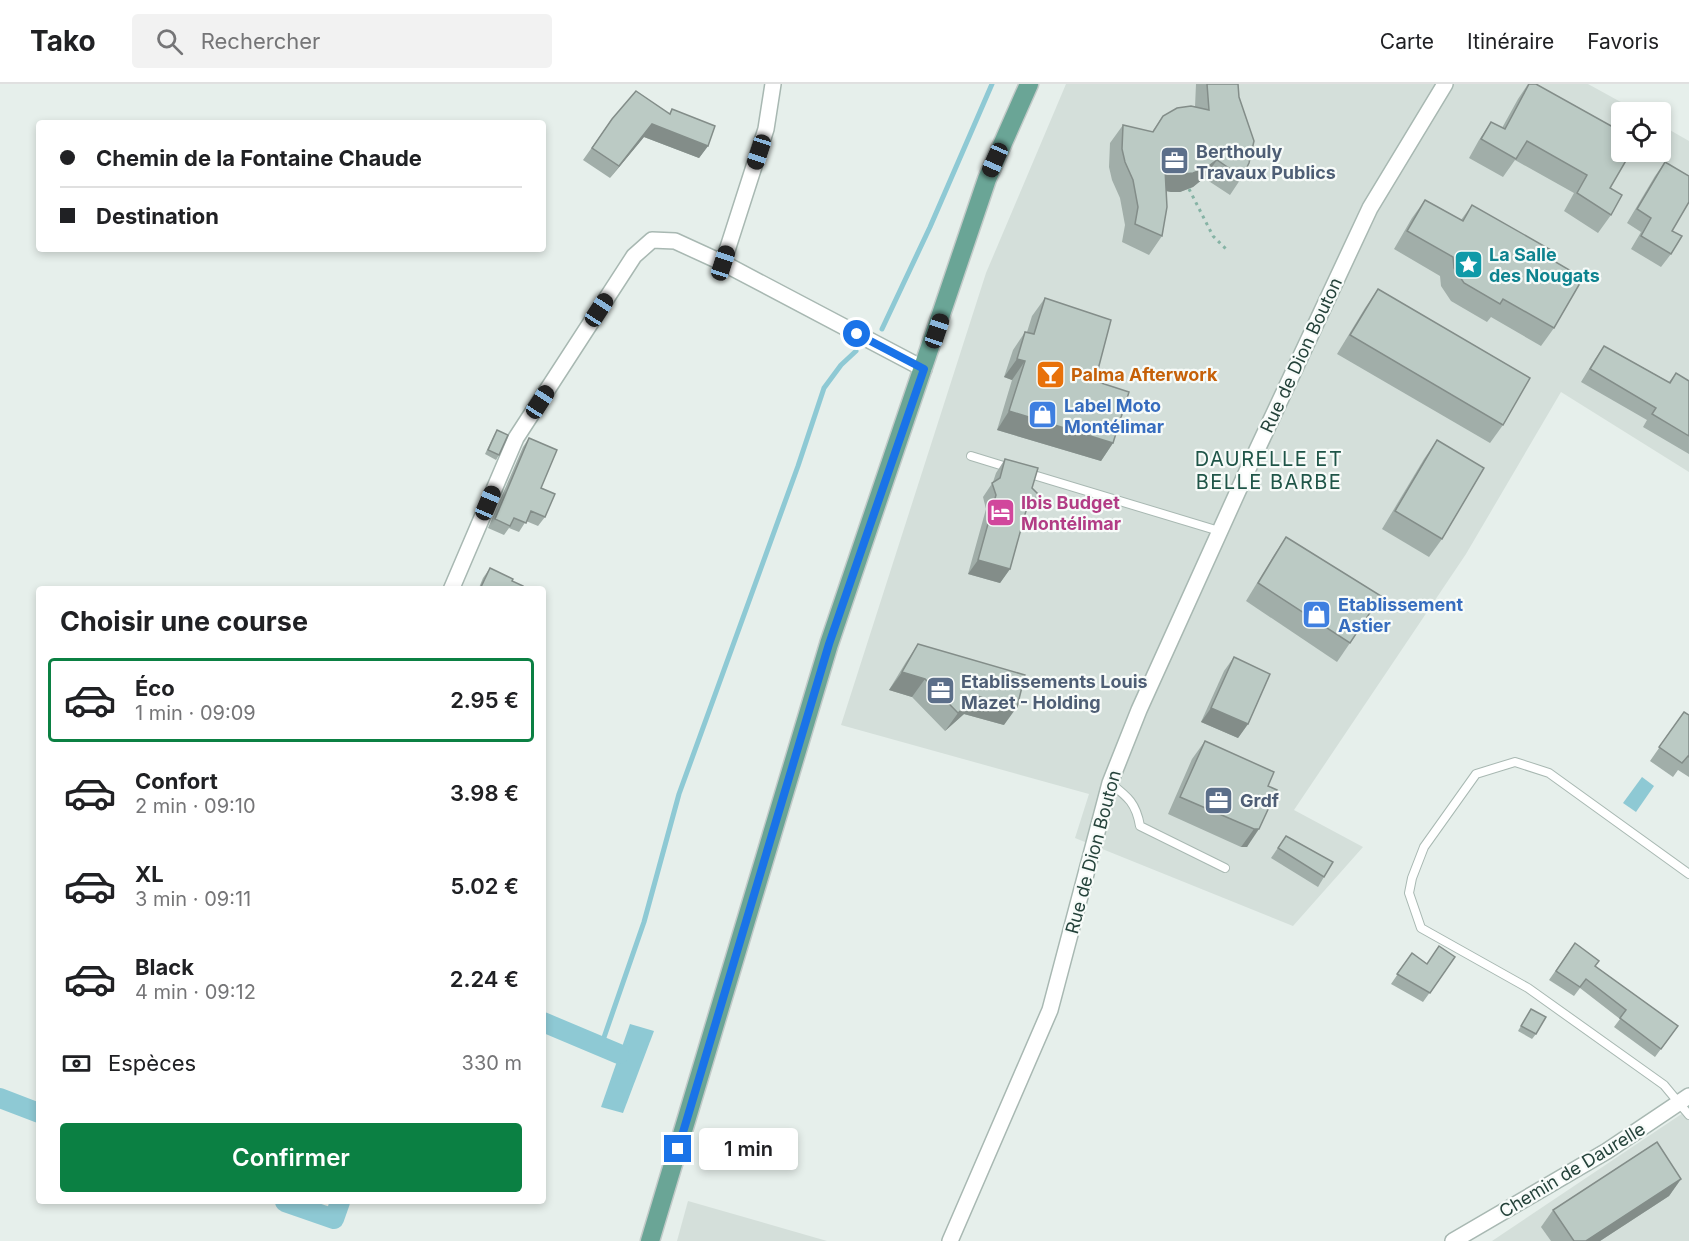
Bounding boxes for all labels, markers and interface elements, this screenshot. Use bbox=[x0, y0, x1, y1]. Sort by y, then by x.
search box bbox=[132, 14, 552, 68]
text: Tako bbox=[30, 24, 96, 58]
icon: search bbox=[153, 25, 186, 58]
text: Rechercher bbox=[201, 28, 320, 54]
text: Carte bbox=[1380, 29, 1434, 54]
text: Itinéraire bbox=[1467, 29, 1554, 54]
text: Favoris bbox=[1587, 29, 1659, 54]
map controls bbox=[1611, 102, 1671, 162]
button: locate bbox=[1611, 102, 1671, 162]
car bbox=[745, 132, 773, 172]
car bbox=[979, 140, 1011, 180]
place label: Berthouly Travaux Publics bbox=[1196, 141, 1336, 183]
text: Chemin de la Fontaine Chaude bbox=[96, 145, 422, 171]
office icon: Berthouly Travaux Publics bbox=[1159, 145, 1191, 177]
text: Destination bbox=[96, 203, 219, 229]
car bbox=[709, 243, 737, 283]
place label: La Salle des Nougats bbox=[1489, 244, 1600, 286]
place icon: La Salle des Nougats bbox=[1452, 248, 1484, 280]
street label: Rue de Dion Bouton bbox=[1256, 274, 1346, 436]
car bbox=[582, 290, 616, 330]
car bbox=[923, 311, 951, 351]
route start bbox=[843, 320, 870, 347]
bar icon: Palma Afterwork bbox=[1034, 358, 1066, 390]
place label: Palma Afterwork bbox=[1071, 364, 1218, 385]
car bbox=[523, 382, 557, 422]
place label: Label Moto Montélimar bbox=[1064, 395, 1164, 437]
shop icon: Label Moto Montélimar bbox=[1027, 399, 1059, 431]
district label: DAURELLE ET BELLE BARBE bbox=[1195, 447, 1343, 494]
car bbox=[473, 483, 503, 523]
place label: Ibis Budget Montélimar bbox=[1021, 492, 1121, 534]
hotel icon: Ibis Budget Montélimar bbox=[984, 496, 1016, 528]
place label: Etablissement Astier bbox=[1338, 594, 1463, 636]
shop icon: Etablissement Astier bbox=[1301, 598, 1333, 630]
text: Choisir une course bbox=[60, 605, 308, 638]
place label: Etablissements Louis Mazet - Holding bbox=[961, 671, 1148, 713]
icon: car bbox=[63, 673, 117, 727]
text: Éco bbox=[135, 675, 175, 701]
office icon: Etablissements Louis Mazet - Holding bbox=[924, 675, 956, 707]
text: 2.95 € bbox=[450, 687, 519, 713]
text: 1 min · 09:09 bbox=[135, 701, 256, 725]
icon: car bbox=[63, 766, 117, 820]
text: Confort bbox=[135, 768, 218, 794]
street label: Rue de Dion Bouton bbox=[1061, 768, 1125, 936]
text: 3.98 € bbox=[450, 780, 519, 806]
office icon: Grdf bbox=[1203, 784, 1235, 816]
place label: Grdf bbox=[1240, 790, 1279, 811]
text: 2 min · 09:10 bbox=[135, 794, 256, 818]
icon: car bbox=[63, 859, 117, 913]
text: XL bbox=[135, 861, 164, 887]
text: 5.02 € bbox=[451, 873, 519, 899]
text: 3 min · 09:11 bbox=[135, 887, 251, 911]
icon: car bbox=[63, 952, 117, 1006]
text: Black bbox=[135, 954, 194, 980]
text: 2.24 € bbox=[450, 966, 519, 992]
text: 4 min · 09:12 bbox=[135, 980, 256, 1004]
icon: cash bbox=[60, 1047, 93, 1080]
text: Espèces bbox=[108, 1050, 196, 1076]
text: 330 m bbox=[462, 1051, 522, 1075]
street label: Chemin de Daurelle bbox=[1495, 1118, 1649, 1222]
button: Confirmer bbox=[60, 1123, 522, 1192]
callout: 1 min bbox=[699, 1128, 798, 1170]
route end bbox=[664, 1135, 691, 1162]
text: 1 min bbox=[724, 1137, 773, 1161]

